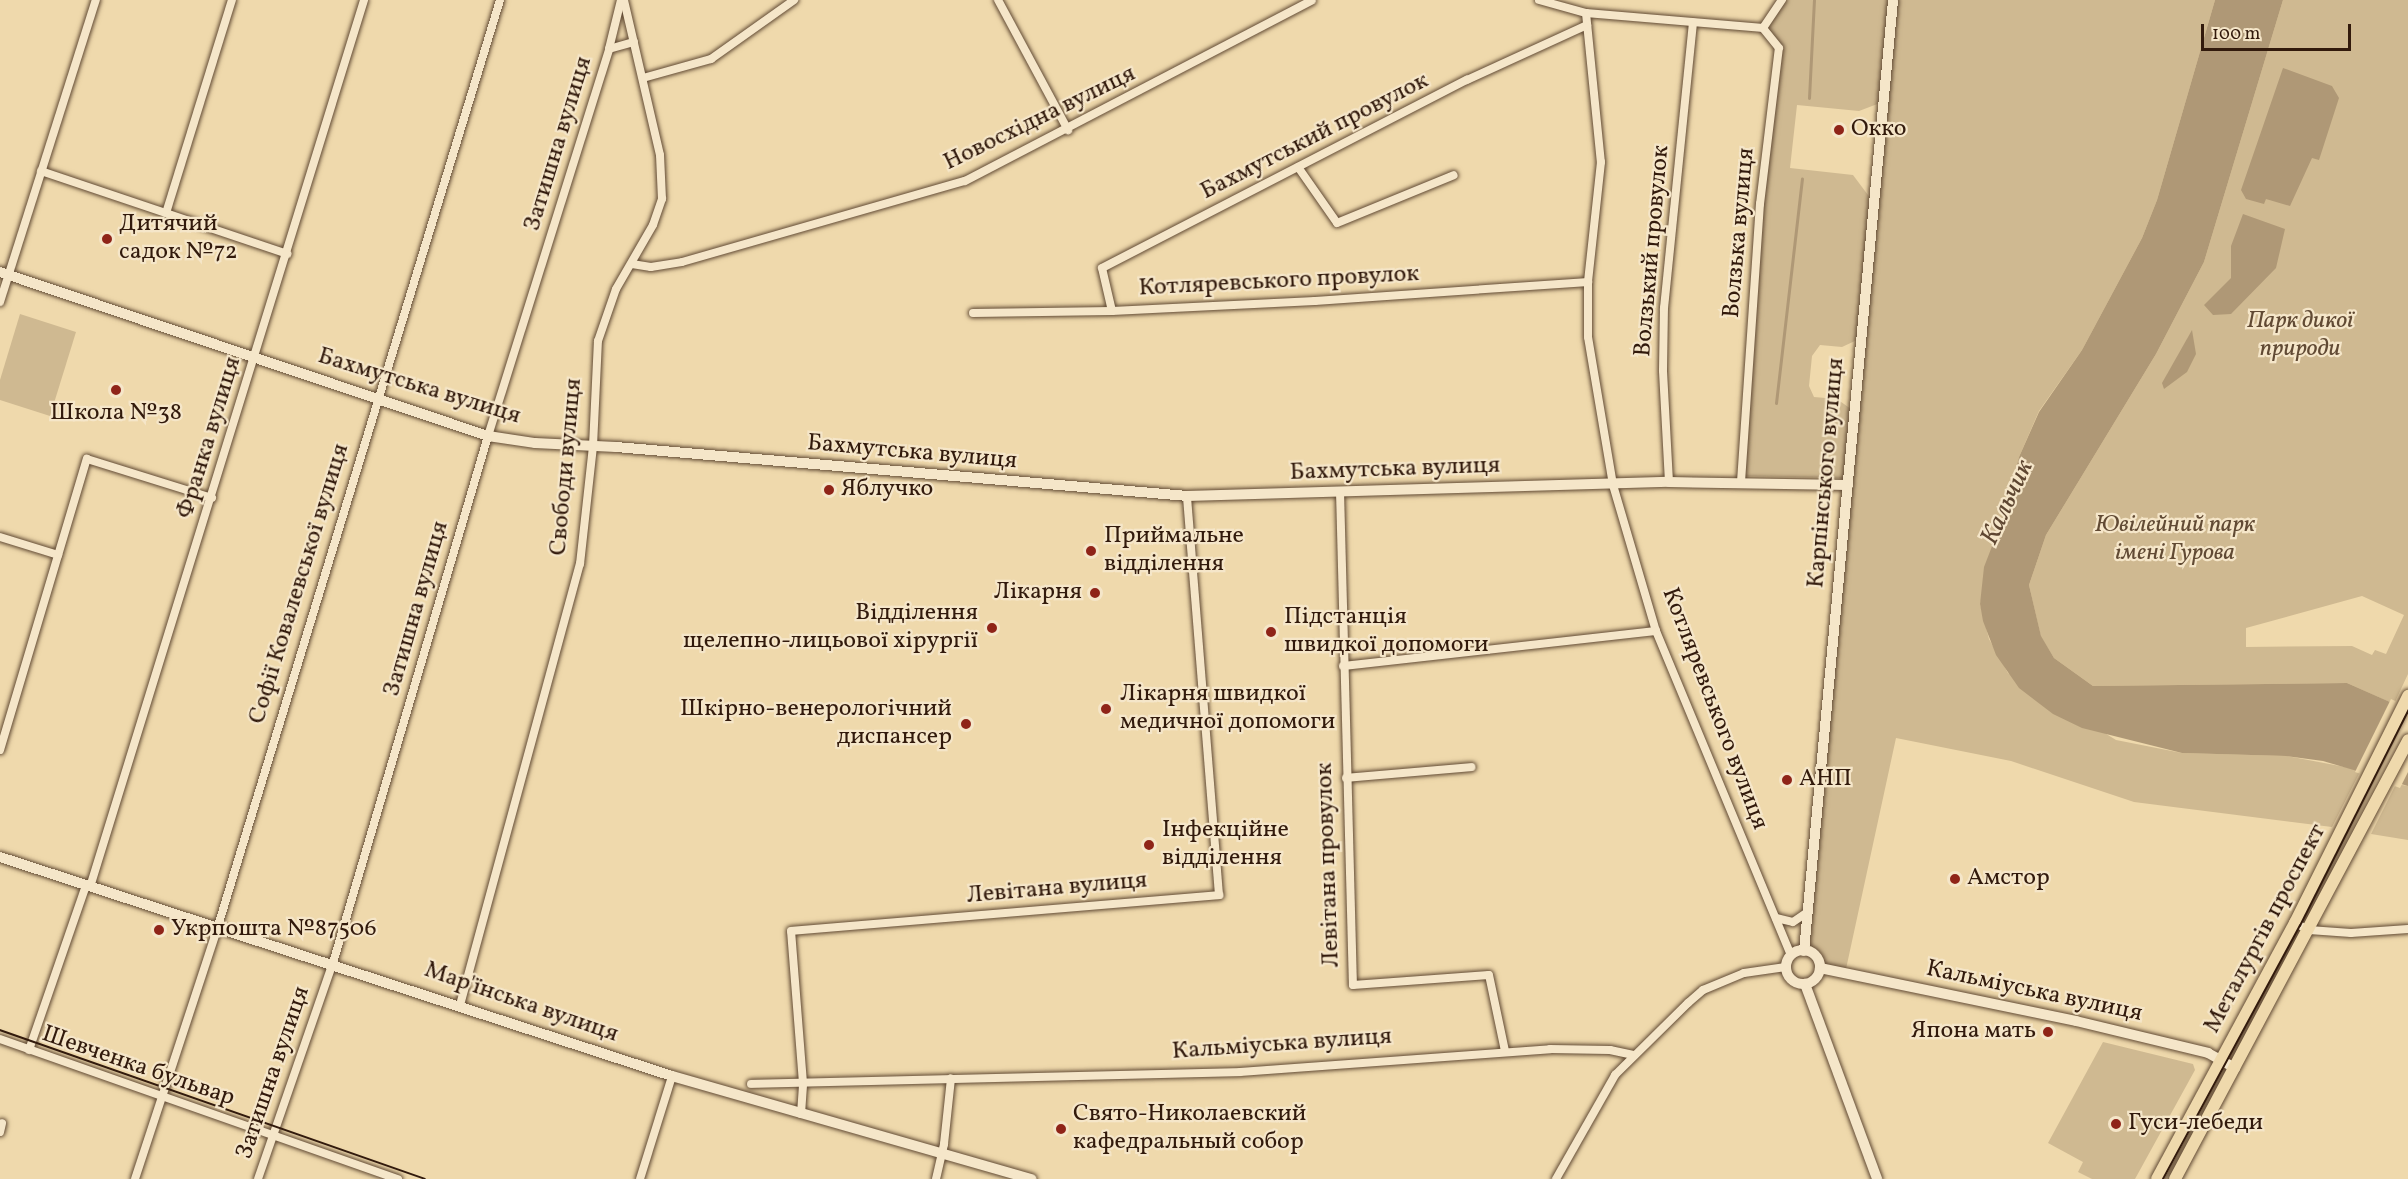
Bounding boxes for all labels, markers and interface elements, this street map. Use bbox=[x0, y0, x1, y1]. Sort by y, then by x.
scale bar bbox=[2204, 12, 2354, 50]
text: 100 m bbox=[2212, 22, 2261, 47]
street label: Затишна вулиця bbox=[519, 53, 599, 235]
street label: Новосхідна вулиця bbox=[939, 60, 1141, 178]
street label: Бахмутський провулок bbox=[1196, 67, 1434, 207]
place label: Окко bbox=[1851, 116, 1907, 144]
marker: Окко bbox=[1832, 123, 1846, 137]
street label: Волзький провулок bbox=[1629, 144, 1677, 358]
street label: Волзька вулиця bbox=[1718, 147, 1762, 319]
place label: Дитячий садок №72 bbox=[119, 211, 238, 267]
marker: Дитячий садок №72 bbox=[100, 232, 114, 246]
street label: Котляревського провулок bbox=[1138, 260, 1420, 304]
park label: Парк дикої природи bbox=[2247, 308, 2353, 364]
street label: Бахмутська вулиця bbox=[314, 342, 524, 432]
street label: Франка вулиця bbox=[172, 354, 248, 522]
street label: Карпінського вулиця bbox=[1803, 357, 1851, 589]
street label: Свободи вулиця bbox=[545, 377, 589, 557]
marker: Школа №38 bbox=[109, 383, 123, 397]
place label: Школа №38 bbox=[50, 400, 182, 428]
street label: Бахмутська вулиця bbox=[806, 429, 1018, 477]
street label: Софії Ковалевської вулиця bbox=[244, 440, 356, 728]
street label: Бахмутська вулиця bbox=[1289, 452, 1501, 488]
water label: Кальчик bbox=[1975, 456, 2041, 550]
place label: Яблучко bbox=[841, 476, 933, 504]
marker: Яблучко bbox=[822, 483, 836, 497]
park label: Ювілейний парк імені Гурова bbox=[2095, 512, 2255, 568]
street label: Затишна вулиця bbox=[378, 518, 456, 700]
place label: Приймальне відділення bbox=[1104, 523, 1244, 579]
marker: Приймальне відділення bbox=[1082, 542, 1100, 560]
place label: Лікарня bbox=[994, 579, 1082, 607]
marker: Лікарня bbox=[1086, 584, 1104, 602]
street label: Котляревського вулиця bbox=[1655, 584, 1773, 834]
place label: Відділення щелепно-лицьової хірургії bbox=[683, 600, 978, 656]
place label: Підстанція швидкої допомоги bbox=[1284, 604, 1489, 660]
marker: Відділення щелепно-лицьової хірургії bbox=[983, 619, 1001, 637]
marker: Підстанція швидкої допомоги bbox=[1262, 623, 1280, 641]
place label: Лікарня швидкої медичної допомоги bbox=[1120, 681, 1335, 737]
place label: Шкірно-венерологічний диспансер bbox=[680, 696, 952, 752]
marker: Лікарня швидкої медичної допомоги bbox=[1097, 700, 1115, 718]
marker: Шкірно-венерологічний диспансер bbox=[957, 715, 975, 733]
street label: Левітана провулок bbox=[1311, 762, 1347, 968]
place label: АНП bbox=[1799, 766, 1852, 794]
marker: АНП bbox=[1780, 773, 1794, 787]
place label: Інфекційне відділення bbox=[1162, 817, 1289, 873]
street label: Металургів проспект bbox=[2199, 819, 2333, 1039]
marker: Інфекційне відділення bbox=[1140, 836, 1158, 854]
place label: Амстор bbox=[1967, 865, 2050, 893]
street label: Левітана вулиця bbox=[966, 867, 1148, 911]
marker: Амстор bbox=[1948, 872, 1962, 886]
place label: Укрпошта №87506 bbox=[171, 916, 377, 944]
marker: Укрпошта №87506 bbox=[152, 923, 166, 937]
street label: Кальміуська вулиця bbox=[1923, 955, 2145, 1029]
street label: Мар'їнська вулиця bbox=[420, 956, 622, 1050]
street label: Затишна вулиця bbox=[231, 983, 317, 1163]
place label: Япона мать bbox=[1911, 1018, 2036, 1046]
street label: Шевченка бульвар bbox=[38, 1020, 238, 1114]
street label: Кальміуська вулиця bbox=[1171, 1023, 1393, 1067]
marker: Япона мать bbox=[2041, 1025, 2055, 1039]
place label: Свято-Николаевский кафедральный собор bbox=[1073, 1101, 1306, 1157]
place label: Гуси-лебеди bbox=[2128, 1110, 2263, 1138]
marker: Гуси-лебеди bbox=[2109, 1117, 2123, 1131]
marker: Свято-Николаевский кафедральный собор bbox=[1054, 1122, 1068, 1136]

